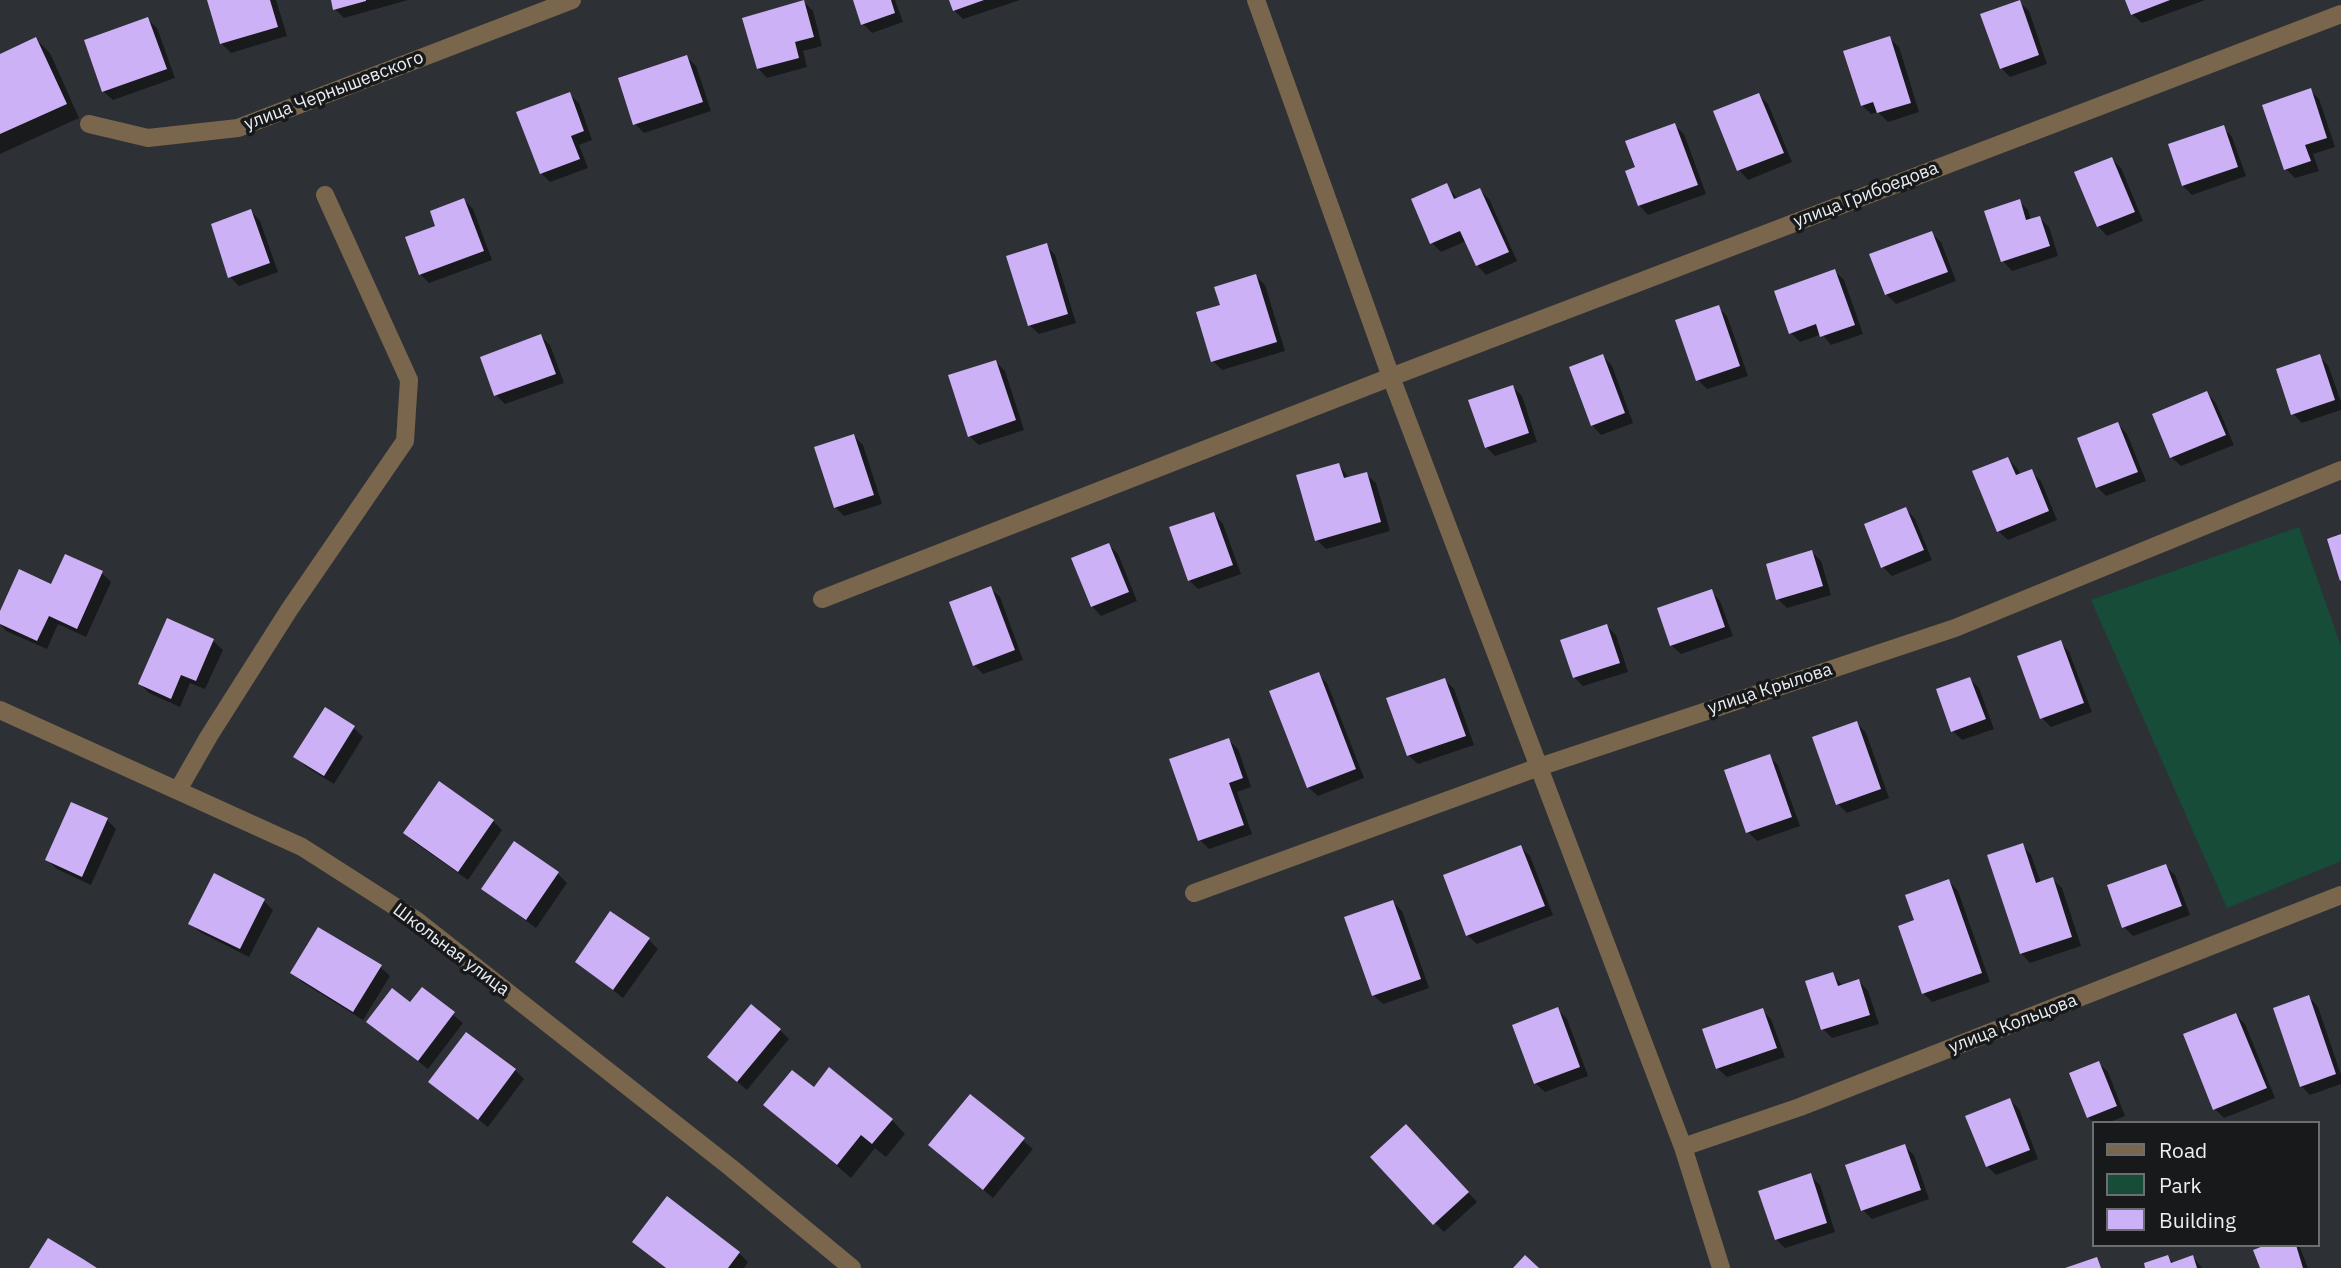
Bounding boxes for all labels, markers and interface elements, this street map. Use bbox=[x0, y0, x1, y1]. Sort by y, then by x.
street label: улица Чернышевского bbox=[241, 47, 427, 135]
street label: улица Грибоедова bbox=[1790, 157, 1942, 233]
street label: улица Крылова bbox=[1705, 659, 1835, 719]
street label: Школьная улица bbox=[388, 899, 514, 1001]
street label: улица Кольцова bbox=[1946, 990, 2080, 1058]
legend bbox=[2092, 1121, 2320, 1247]
text: Road bbox=[2159, 1136, 2207, 1164]
text: Park bbox=[2159, 1171, 2202, 1199]
text: Building bbox=[2159, 1206, 2236, 1234]

